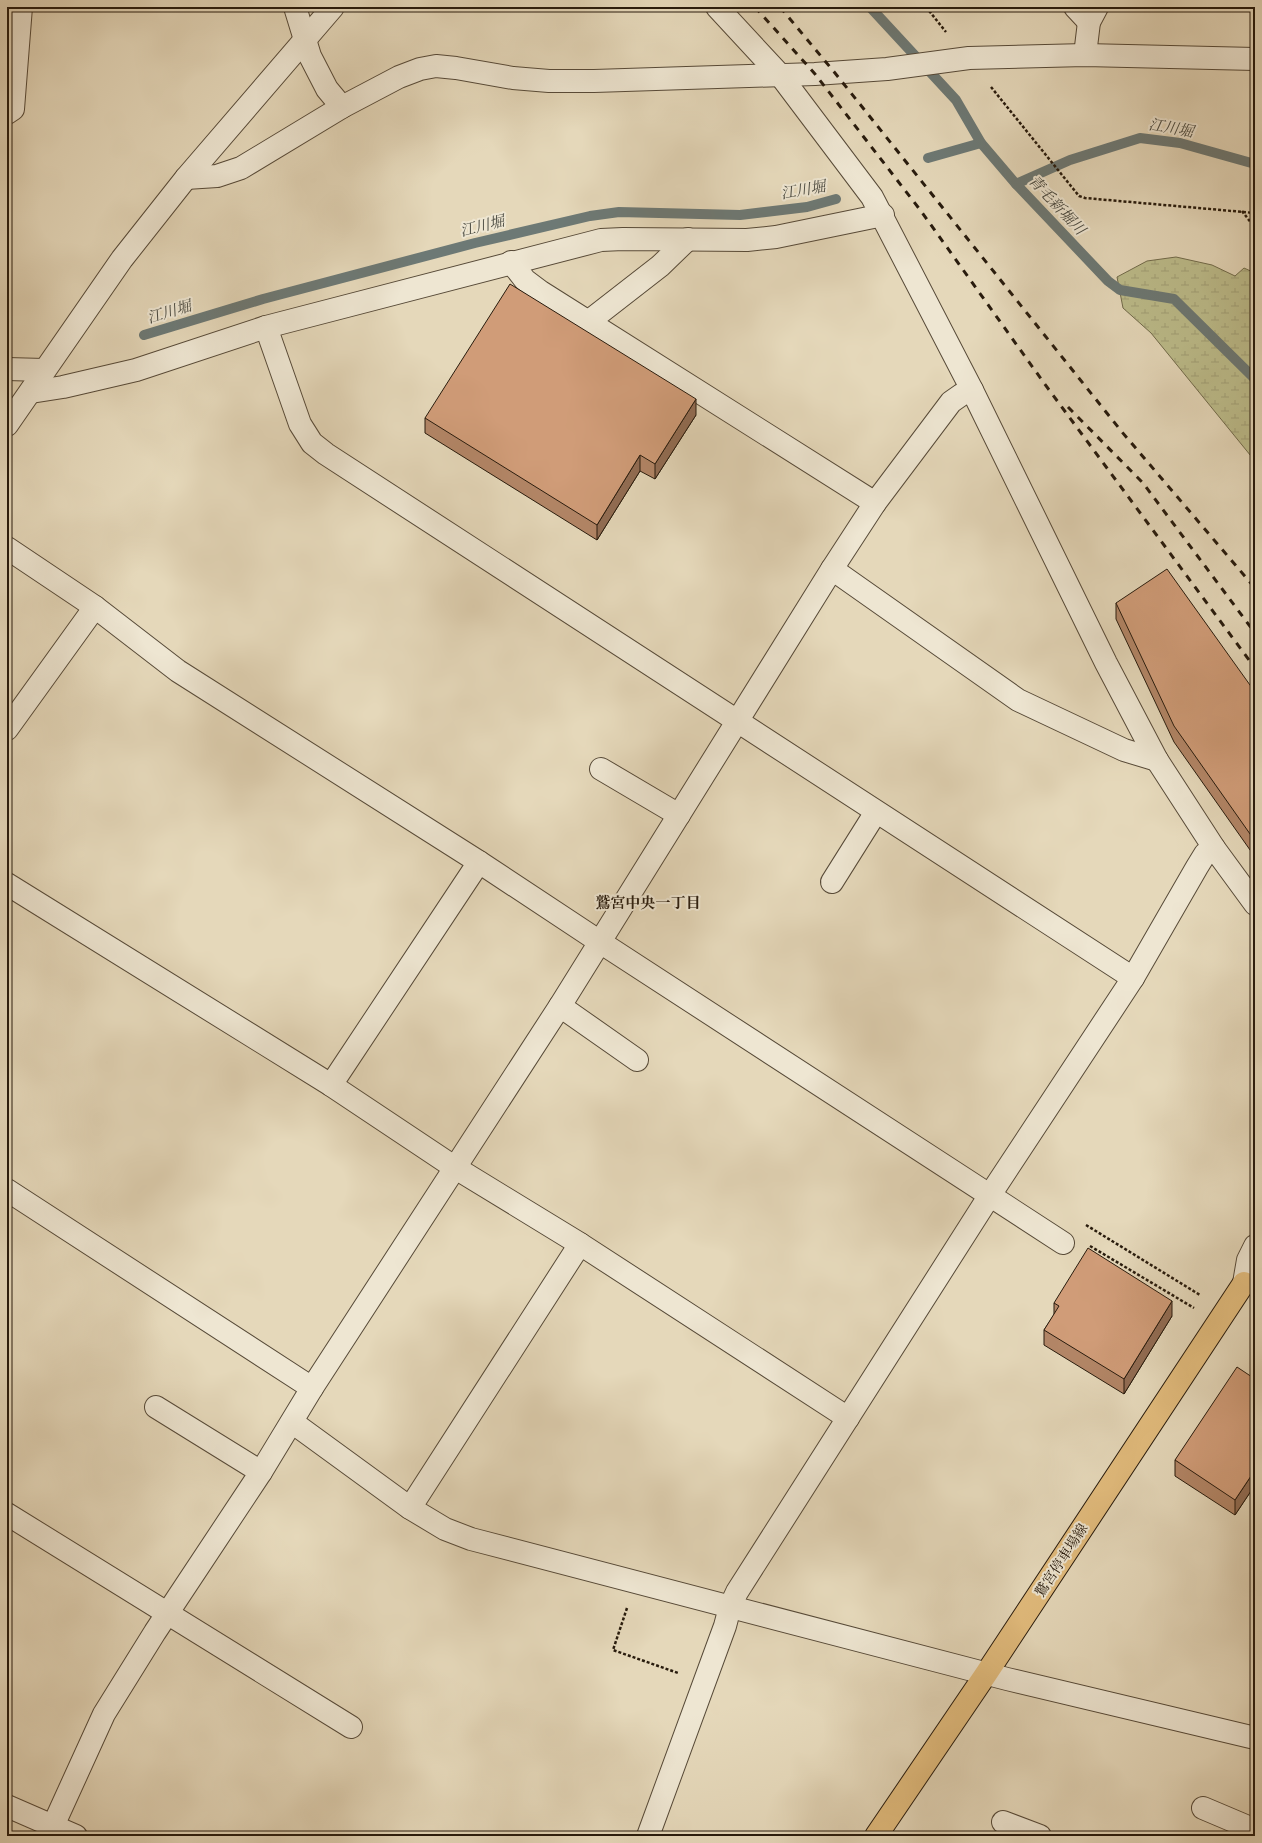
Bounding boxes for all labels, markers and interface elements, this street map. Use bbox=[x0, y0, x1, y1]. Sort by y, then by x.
water label: 江川堀 bbox=[1147, 114, 1198, 142]
water label: 青毛新堀川 bbox=[1024, 171, 1091, 241]
water label: 江川堀 bbox=[779, 176, 830, 204]
water label: 江川堀 bbox=[458, 210, 509, 241]
water label: 江川堀 bbox=[145, 295, 196, 328]
district label: 鷲宮中央一丁目 bbox=[595, 893, 701, 913]
street label: 鷲宮停車場線 bbox=[1031, 1520, 1092, 1601]

